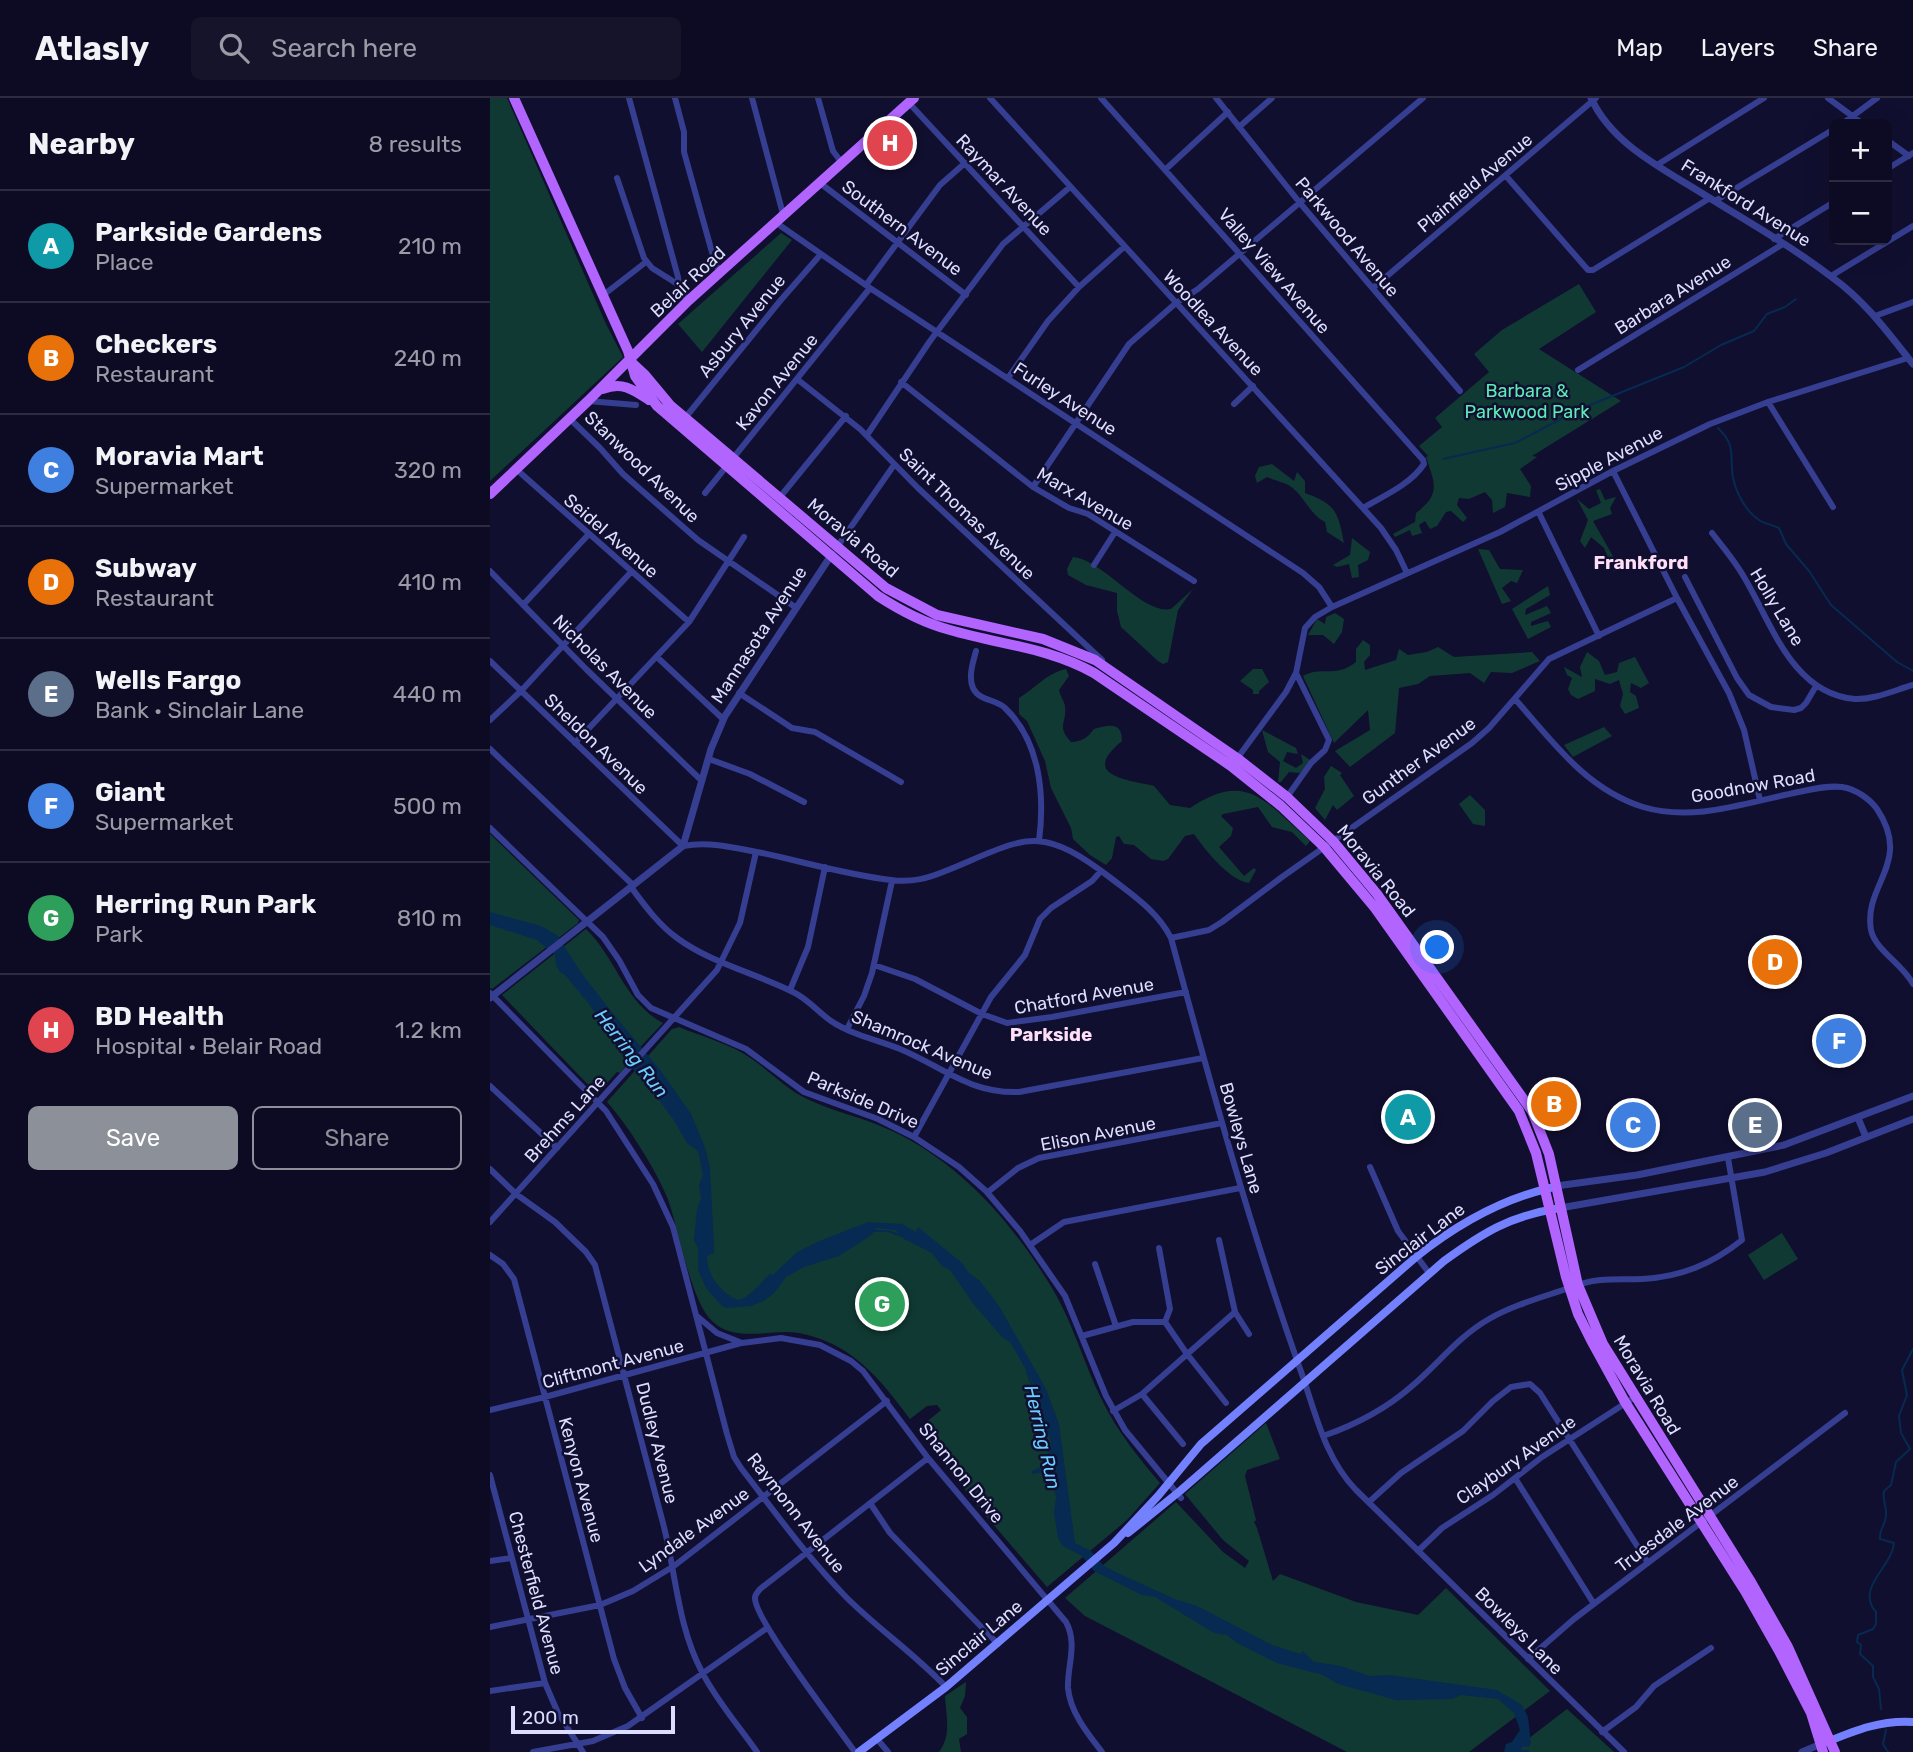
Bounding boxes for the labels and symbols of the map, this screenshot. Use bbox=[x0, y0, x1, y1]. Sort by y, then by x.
pin: H bbox=[867, 117, 913, 169]
street label: Plainfield Avenue bbox=[1413, 129, 1537, 237]
street label: Raymar Avenue bbox=[951, 130, 1057, 240]
street label: Frankford Avenue bbox=[1677, 154, 1815, 252]
street label: Parkwood Avenue bbox=[1290, 172, 1404, 302]
street label: Southern Avenue bbox=[837, 176, 967, 280]
street label: Valley View Avenue bbox=[1213, 204, 1335, 338]
street label: Belair Road bbox=[646, 242, 730, 322]
street label: Barbara Avenue bbox=[1611, 250, 1735, 340]
street label: Woodlea Avenue bbox=[1158, 265, 1268, 381]
street label: Asbury Avenue bbox=[694, 270, 790, 382]
street label: Kavon Avenue bbox=[731, 329, 823, 435]
street label: Furley Avenue bbox=[1009, 357, 1121, 441]
park label: Barbara & Parkwood Park bbox=[1465, 380, 1590, 423]
street label: Stanwood Avenue bbox=[580, 406, 704, 528]
street label: Sipple Avenue bbox=[1552, 421, 1666, 497]
street label: Saint Thomas Avenue bbox=[894, 443, 1040, 585]
street label: Marx Avenue bbox=[1033, 463, 1137, 535]
street label: Seidel Avenue bbox=[559, 489, 663, 583]
street label: Moravia Road bbox=[803, 493, 903, 583]
district label: Frankford bbox=[1594, 551, 1689, 574]
street label: Mannasota Avenue bbox=[706, 562, 812, 708]
street label: Holly Lane bbox=[1745, 564, 1809, 650]
street label: Nicholas Avenue bbox=[548, 610, 662, 724]
street label: Sheldon Avenue bbox=[540, 689, 652, 799]
street label: Gunther Avenue bbox=[1358, 712, 1480, 810]
street label: Goodnow Road bbox=[1689, 764, 1817, 808]
street label: Moravia Road bbox=[1332, 820, 1420, 922]
your location bbox=[1420, 930, 1454, 964]
pin: D bbox=[1752, 936, 1798, 988]
street label: Chatford Avenue bbox=[1013, 973, 1155, 1019]
water label: Herring Run bbox=[590, 1004, 673, 1102]
street label: Shamrock Avenue bbox=[848, 1005, 996, 1085]
pin: F bbox=[1816, 1015, 1862, 1067]
district label: Parkside bbox=[1010, 1023, 1092, 1046]
street label: Parkside Drive bbox=[804, 1067, 922, 1133]
street label: Brehms Lane bbox=[520, 1071, 610, 1167]
pin: B bbox=[1531, 1078, 1577, 1130]
street label: Bowleys Lane bbox=[1215, 1080, 1267, 1196]
pin: A bbox=[1385, 1091, 1431, 1143]
pin: C bbox=[1610, 1099, 1656, 1151]
pin: E bbox=[1732, 1099, 1778, 1151]
street label: Elison Avenue bbox=[1038, 1112, 1158, 1156]
street label: Sinclair Lane bbox=[1371, 1198, 1469, 1280]
pin: G bbox=[859, 1278, 905, 1330]
street label: Moravia Road bbox=[1609, 1331, 1685, 1439]
street label: Cliftmont Avenue bbox=[540, 1335, 686, 1393]
street label: Dudley Avenue bbox=[631, 1380, 683, 1506]
water label: Herring Run bbox=[1019, 1383, 1066, 1491]
street label: Claybury Avenue bbox=[1452, 1411, 1580, 1509]
street label: Kenyon Avenue bbox=[554, 1415, 608, 1545]
street label: Shannon Drive bbox=[914, 1418, 1008, 1528]
street label: Raymonn Avenue bbox=[742, 1448, 850, 1578]
street label: Truesdale Avenue bbox=[1611, 1471, 1743, 1577]
street label: Lyndale Avenue bbox=[634, 1483, 754, 1577]
street label: Chesterfield Avenue bbox=[504, 1509, 568, 1677]
street label: Bowleys Lane bbox=[1471, 1583, 1567, 1679]
street label: Sinclair Lane bbox=[931, 1595, 1027, 1681]
scale bar bbox=[511, 1703, 676, 1735]

